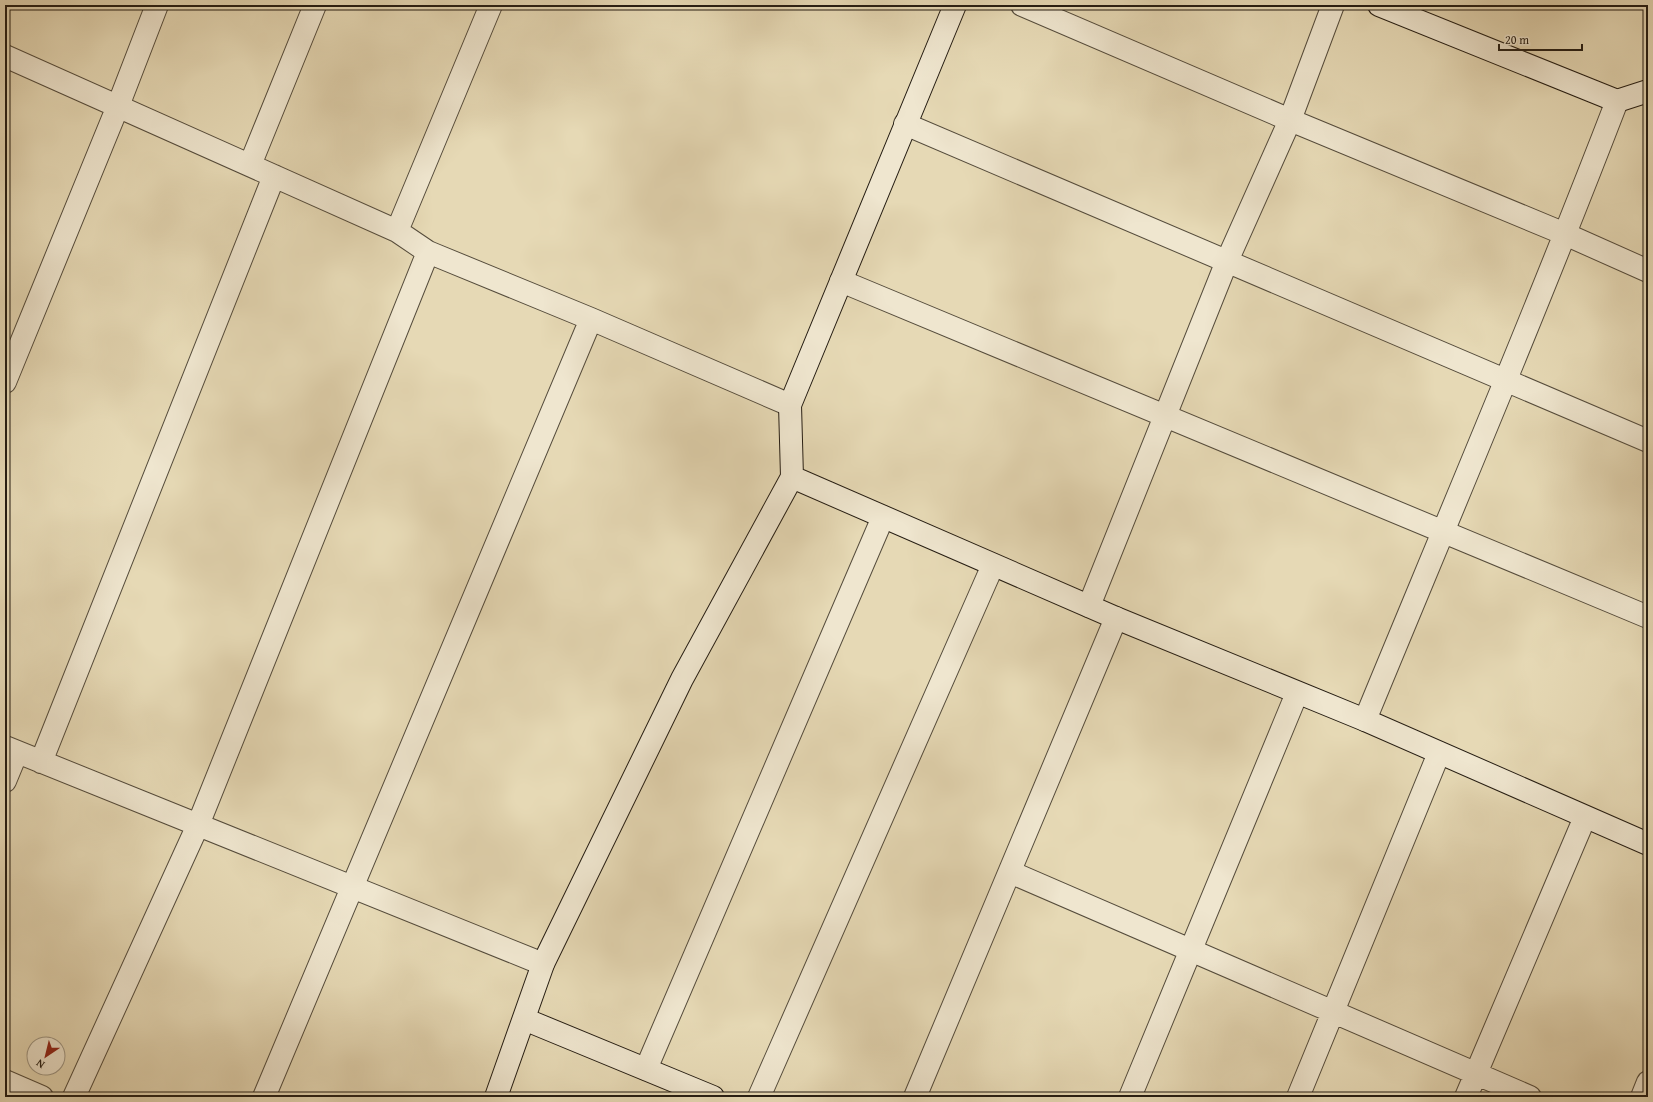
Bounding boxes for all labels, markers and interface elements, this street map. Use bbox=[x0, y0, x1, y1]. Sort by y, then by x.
scale bar bbox=[1499, 26, 1582, 52]
text: 20 m bbox=[1505, 31, 1529, 48]
north arrow bbox=[26, 1036, 66, 1076]
text: N bbox=[32, 1055, 48, 1073]

